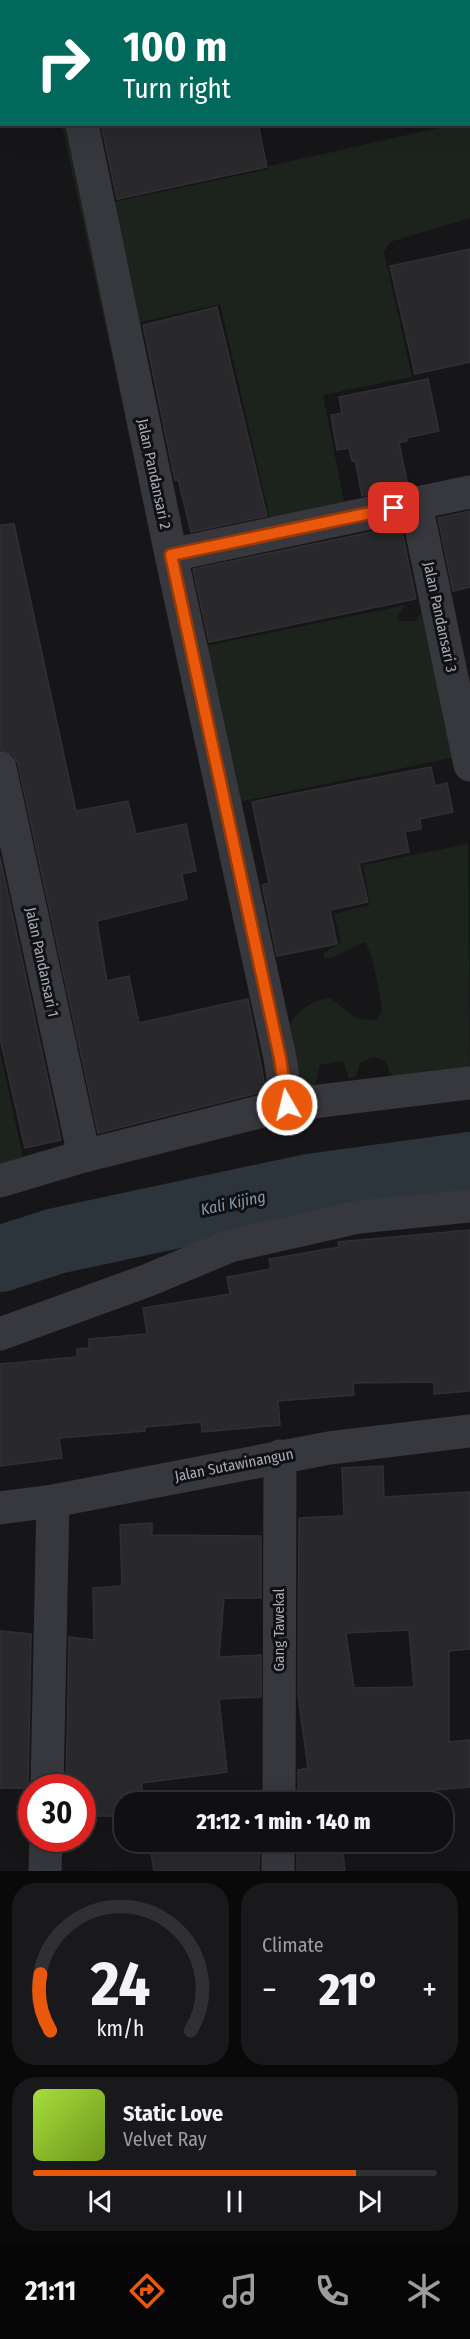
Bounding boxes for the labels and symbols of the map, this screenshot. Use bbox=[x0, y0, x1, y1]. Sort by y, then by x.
street label: Jalan Pandansari 2 bbox=[134, 417, 175, 531]
pin bbox=[368, 482, 419, 533]
street label: Jalan Pandansari 3 bbox=[419, 560, 461, 674]
street label: Jalan Pandansari 1 bbox=[22, 906, 62, 1018]
position arrow bbox=[255, 1073, 319, 1137]
water label: Kali Kijing bbox=[199, 1187, 267, 1219]
street label: Jalan Sutawinangun bbox=[173, 1445, 295, 1485]
street label: Gang Tawekal bbox=[270, 1588, 288, 1672]
speed limit sign: 30 bbox=[18, 1774, 96, 1852]

